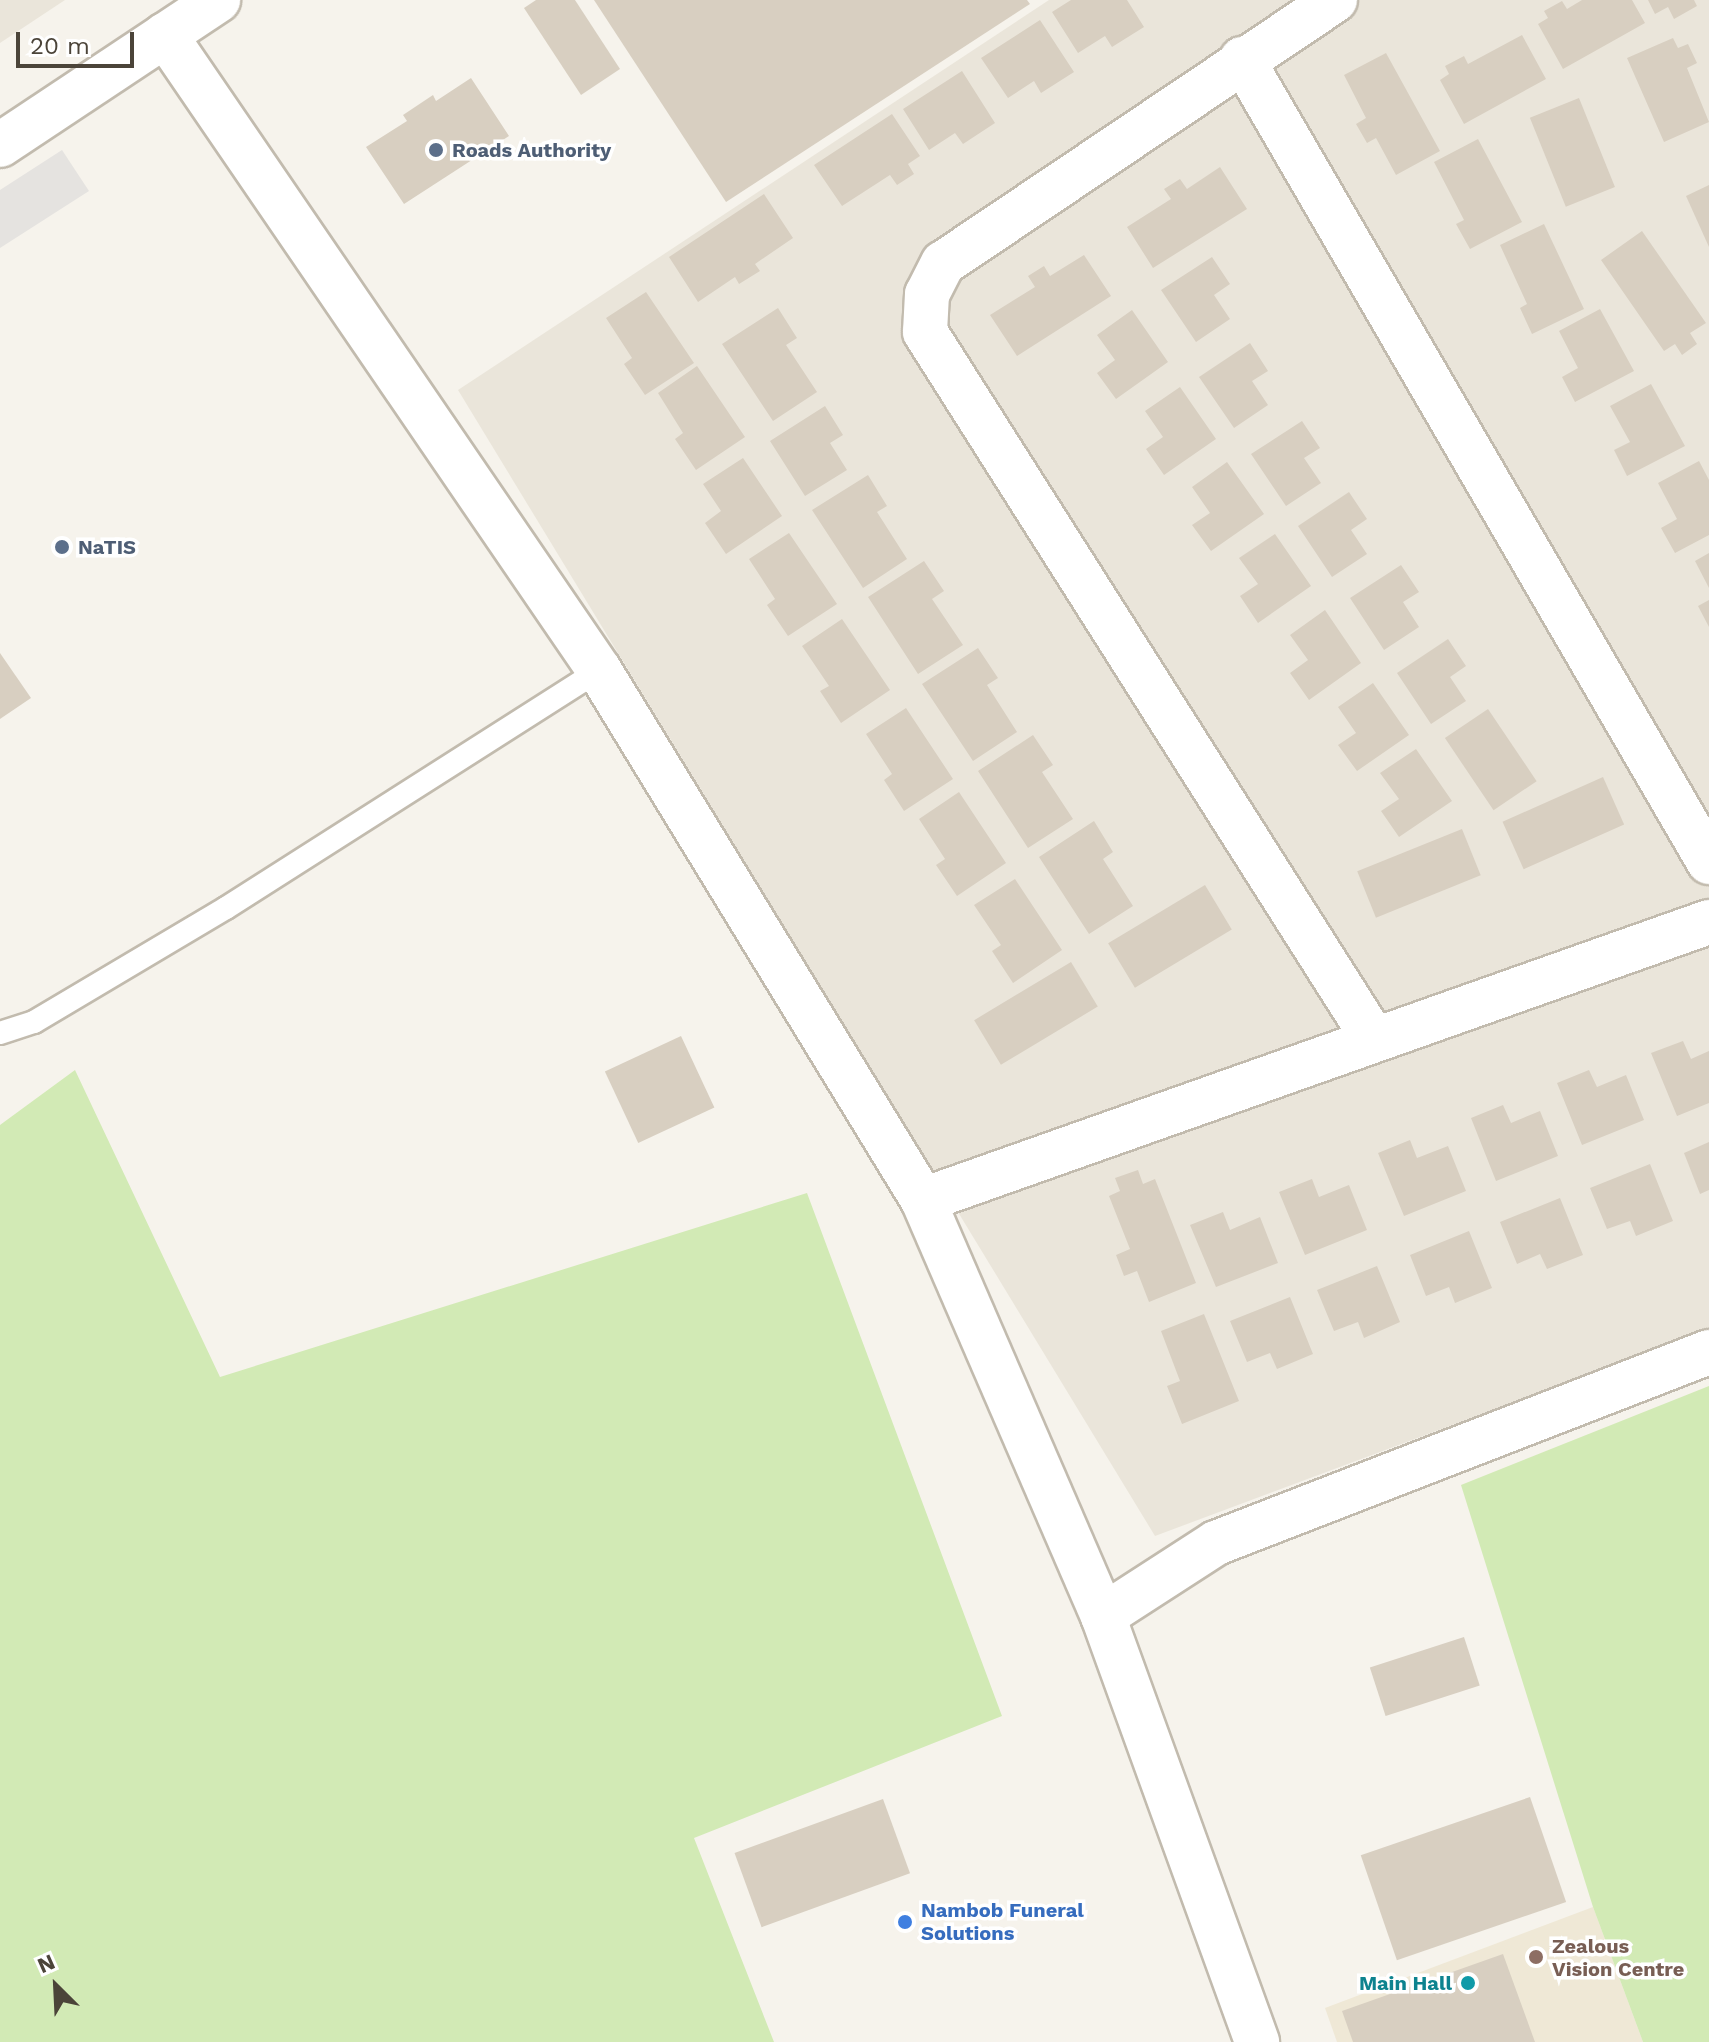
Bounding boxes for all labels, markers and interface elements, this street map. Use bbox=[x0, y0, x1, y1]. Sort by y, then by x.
scale bar bbox=[20, 16, 138, 66]
text: 20 m bbox=[30, 32, 90, 60]
place label: Roads Authority bbox=[452, 138, 612, 162]
marker: Roads Authority bbox=[427, 141, 445, 159]
place label: NaTIS bbox=[78, 535, 136, 559]
marker: NaTIS bbox=[53, 538, 71, 556]
place label: Nambob Funeral Solutions bbox=[921, 1898, 1084, 1945]
marker: Nambob Funeral Solutions bbox=[896, 1913, 914, 1931]
place label: Zealous Vision Centre bbox=[1552, 1934, 1684, 1981]
north arrow bbox=[16, 1946, 96, 2026]
marker: Zealous Vision Centre bbox=[1527, 1948, 1545, 1966]
text: N bbox=[33, 1949, 59, 1978]
place label: Main Hall bbox=[1359, 1971, 1452, 1995]
marker: Main Hall bbox=[1459, 1974, 1477, 1992]

